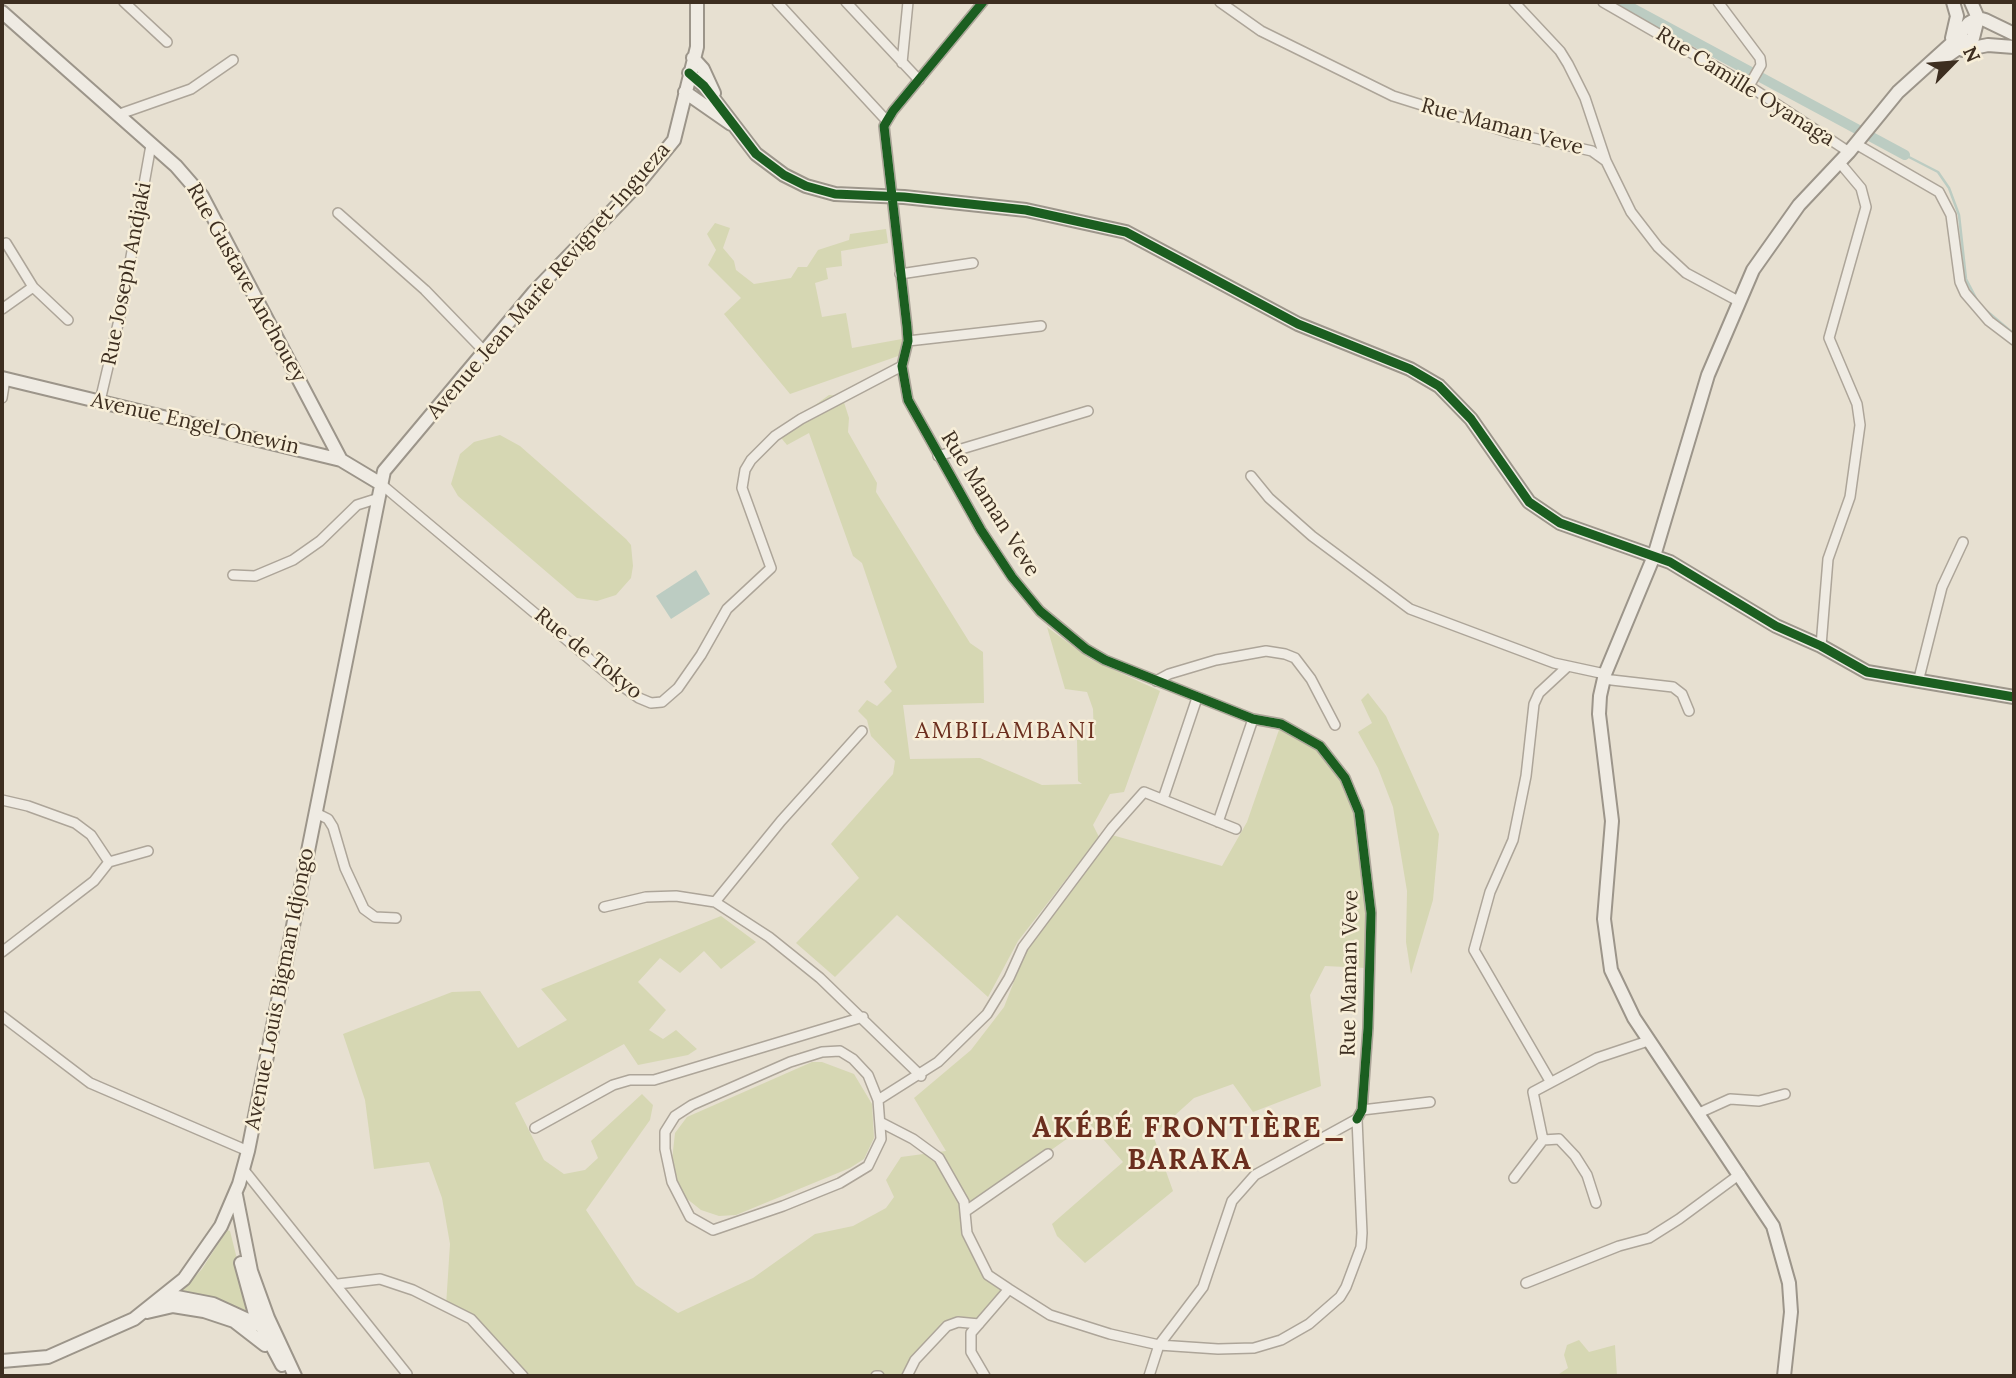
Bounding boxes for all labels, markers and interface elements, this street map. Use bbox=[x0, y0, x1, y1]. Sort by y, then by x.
street label: Rue Camille Oyanaga bbox=[1651, 22, 1839, 152]
north arrow bbox=[1918, 28, 1988, 98]
text: N bbox=[1958, 42, 1986, 66]
street label: Rue Maman Veve bbox=[1418, 93, 1586, 161]
street label: Avenue Jean Marie Revignet-Ingueza bbox=[422, 138, 676, 424]
street label: Rue Gustave Anchouey bbox=[181, 179, 311, 387]
street label: Rue Joseph Andjaki bbox=[97, 180, 157, 368]
street label: Avenue Engel Onewin bbox=[88, 388, 302, 460]
street label: Rue Maman Veve bbox=[935, 427, 1045, 581]
street label: Rue de Tokyo bbox=[529, 603, 647, 705]
district label: AMBILAMBANI bbox=[916, 717, 1096, 745]
street label: Avenue Louis Bigman Idjongo bbox=[240, 846, 320, 1132]
street label: Rue Maman Veve bbox=[1336, 889, 1364, 1057]
district label: AKÉBÉ FRONTIÈRE_ BARAKA bbox=[1034, 1112, 1346, 1178]

